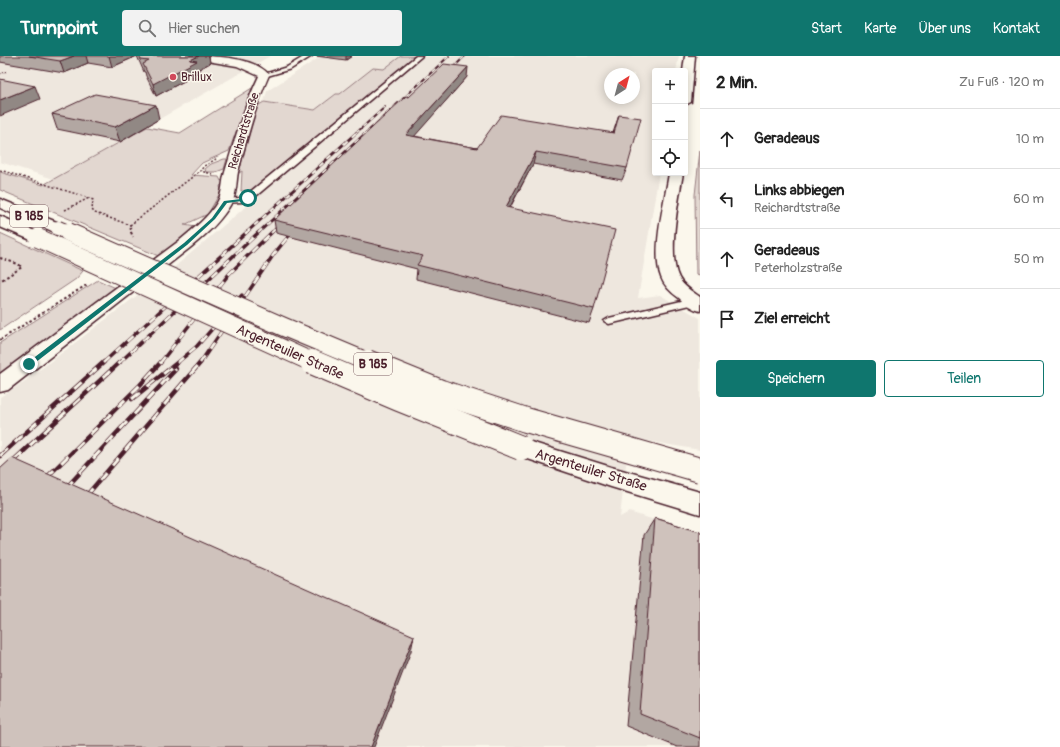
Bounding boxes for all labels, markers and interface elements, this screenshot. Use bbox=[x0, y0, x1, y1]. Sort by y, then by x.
search box bbox=[122, 10, 402, 46]
text: Turnpoint bbox=[20, 16, 98, 40]
icon: search bbox=[136, 17, 158, 39]
text: Hier suchen bbox=[168, 19, 240, 38]
text: Start bbox=[811, 20, 842, 37]
text: Karte bbox=[864, 20, 896, 37]
text: Über uns bbox=[918, 20, 971, 37]
text: Kontakt bbox=[993, 20, 1040, 37]
north arrow bbox=[604, 68, 640, 104]
map controls bbox=[652, 68, 688, 176]
button: + bbox=[652, 68, 688, 104]
place label: Brillux bbox=[181, 70, 212, 85]
marker: Brillux bbox=[168, 72, 178, 82]
text: 2 Min. bbox=[716, 72, 758, 93]
text: Zu Fuß · 120 m bbox=[959, 74, 1044, 90]
street label: Reichardtstraße bbox=[225, 91, 263, 171]
button: − bbox=[652, 104, 688, 140]
icon: ahead bbox=[716, 128, 738, 150]
text: Geradeaus bbox=[754, 129, 820, 148]
text: 10 m bbox=[1016, 131, 1044, 147]
button: locate bbox=[652, 140, 688, 176]
text: Links abbiegen bbox=[754, 181, 845, 200]
icon: left bbox=[716, 188, 738, 210]
route start bbox=[239, 189, 257, 207]
text: 60 m bbox=[1013, 191, 1044, 207]
text: Reichardtstraße bbox=[754, 200, 840, 216]
road number: B 185 bbox=[10, 205, 48, 227]
text: Geradeaus bbox=[754, 241, 820, 260]
icon: ahead bbox=[716, 248, 738, 270]
text: 50 m bbox=[1014, 251, 1044, 267]
text: Peterholzstraße bbox=[754, 260, 842, 276]
icon: arrive bbox=[716, 308, 738, 330]
text: Ziel erreicht bbox=[754, 309, 830, 328]
street label: Argenteuiler Straße bbox=[234, 321, 346, 383]
road number: B 185 bbox=[354, 353, 392, 375]
route end bbox=[20, 355, 38, 373]
button: Speichern bbox=[716, 360, 876, 397]
button: Teilen bbox=[884, 360, 1044, 397]
street label: Argenteuiler Straße bbox=[533, 445, 649, 495]

